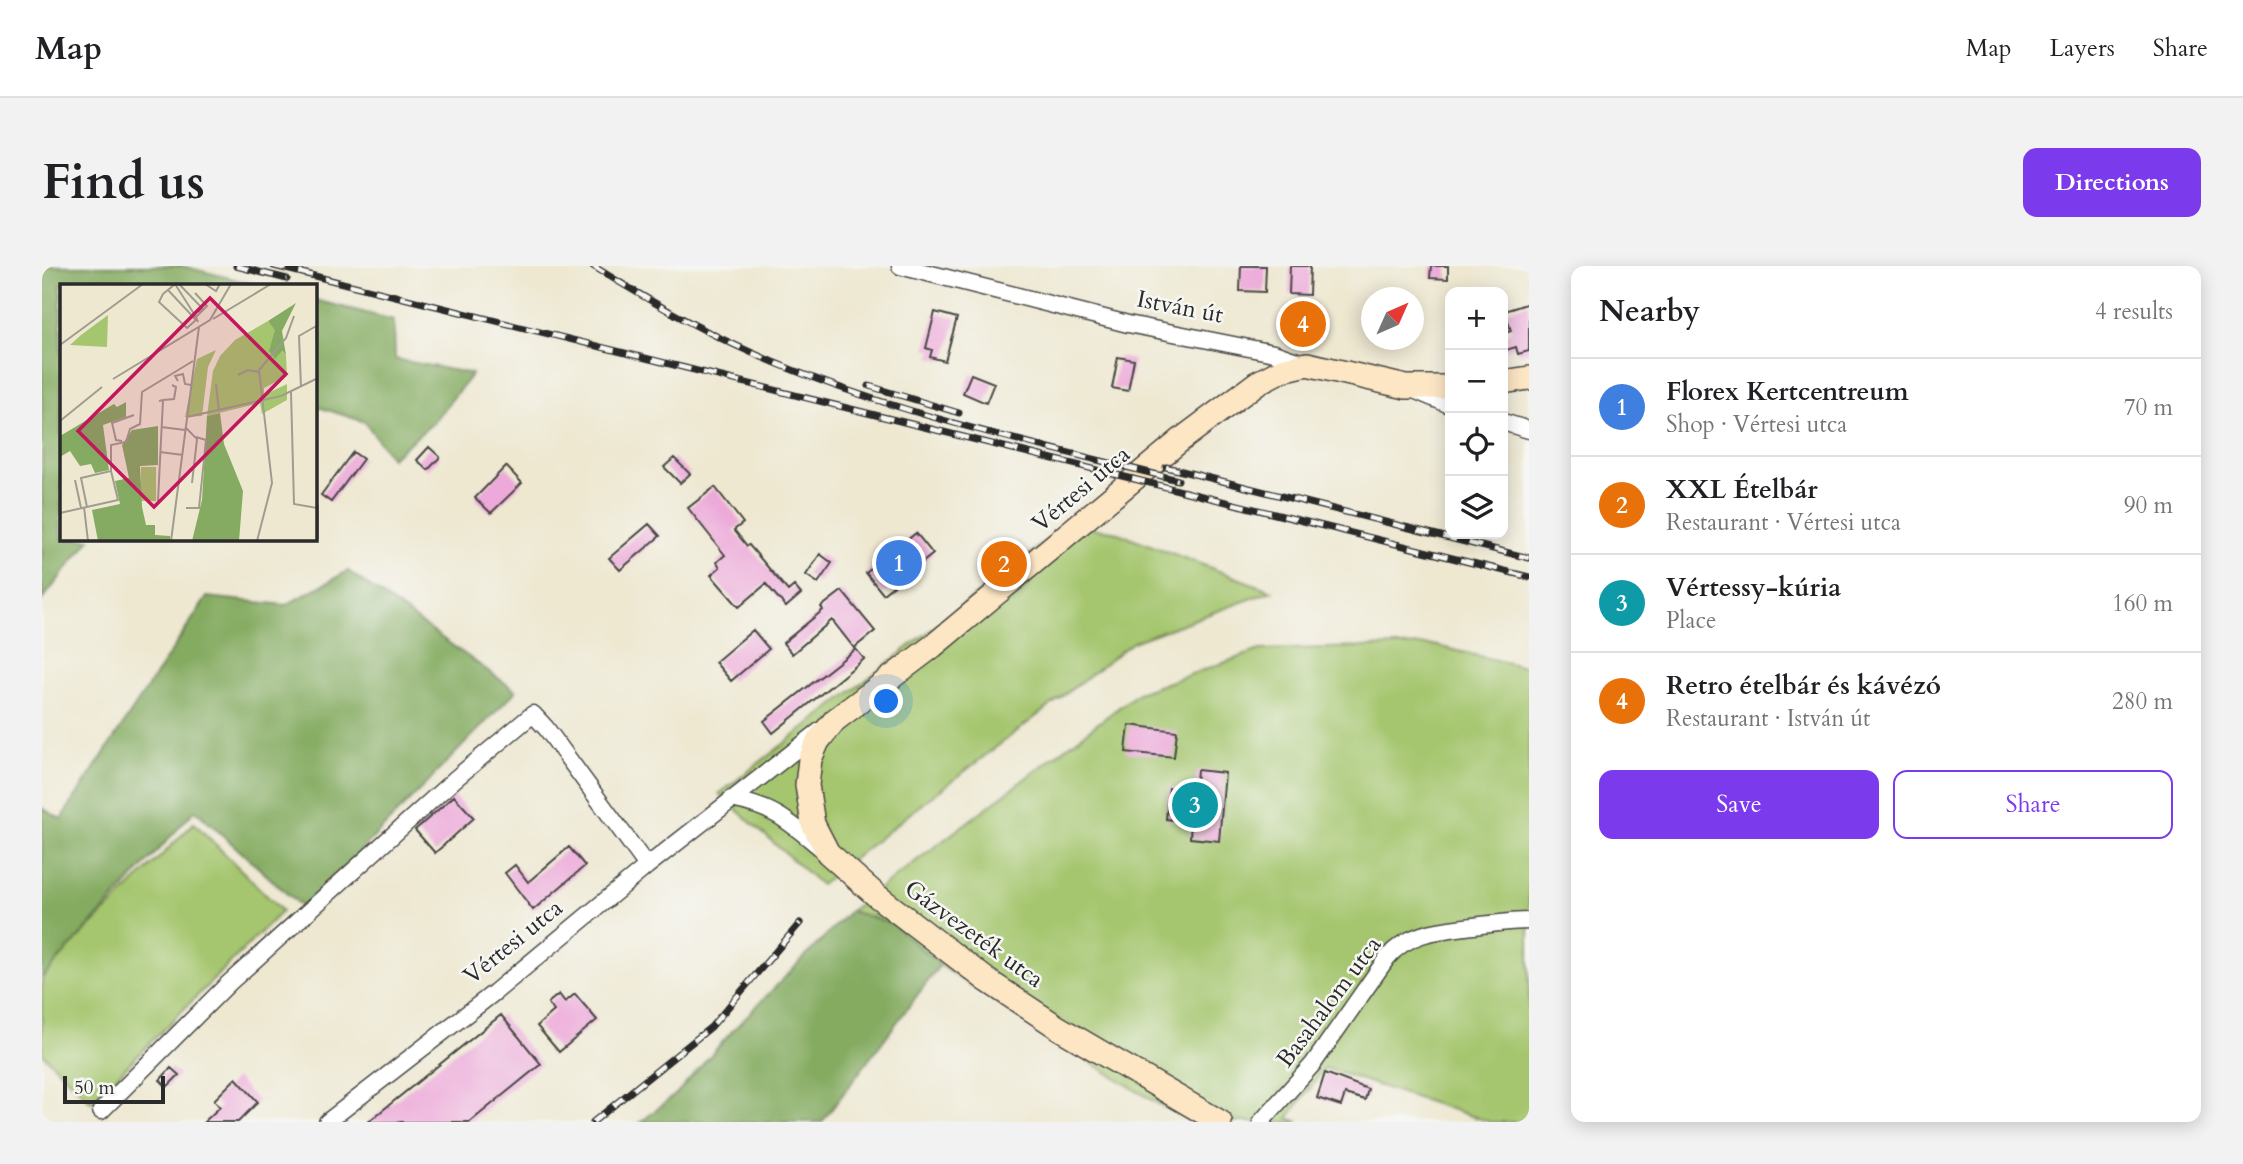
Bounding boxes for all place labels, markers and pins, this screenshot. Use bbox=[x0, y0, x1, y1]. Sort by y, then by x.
pin: 4 bbox=[1280, 298, 1326, 350]
pin: 1 bbox=[876, 537, 922, 589]
pin: 2 bbox=[981, 538, 1027, 590]
pin: 3 bbox=[1172, 779, 1218, 831]

